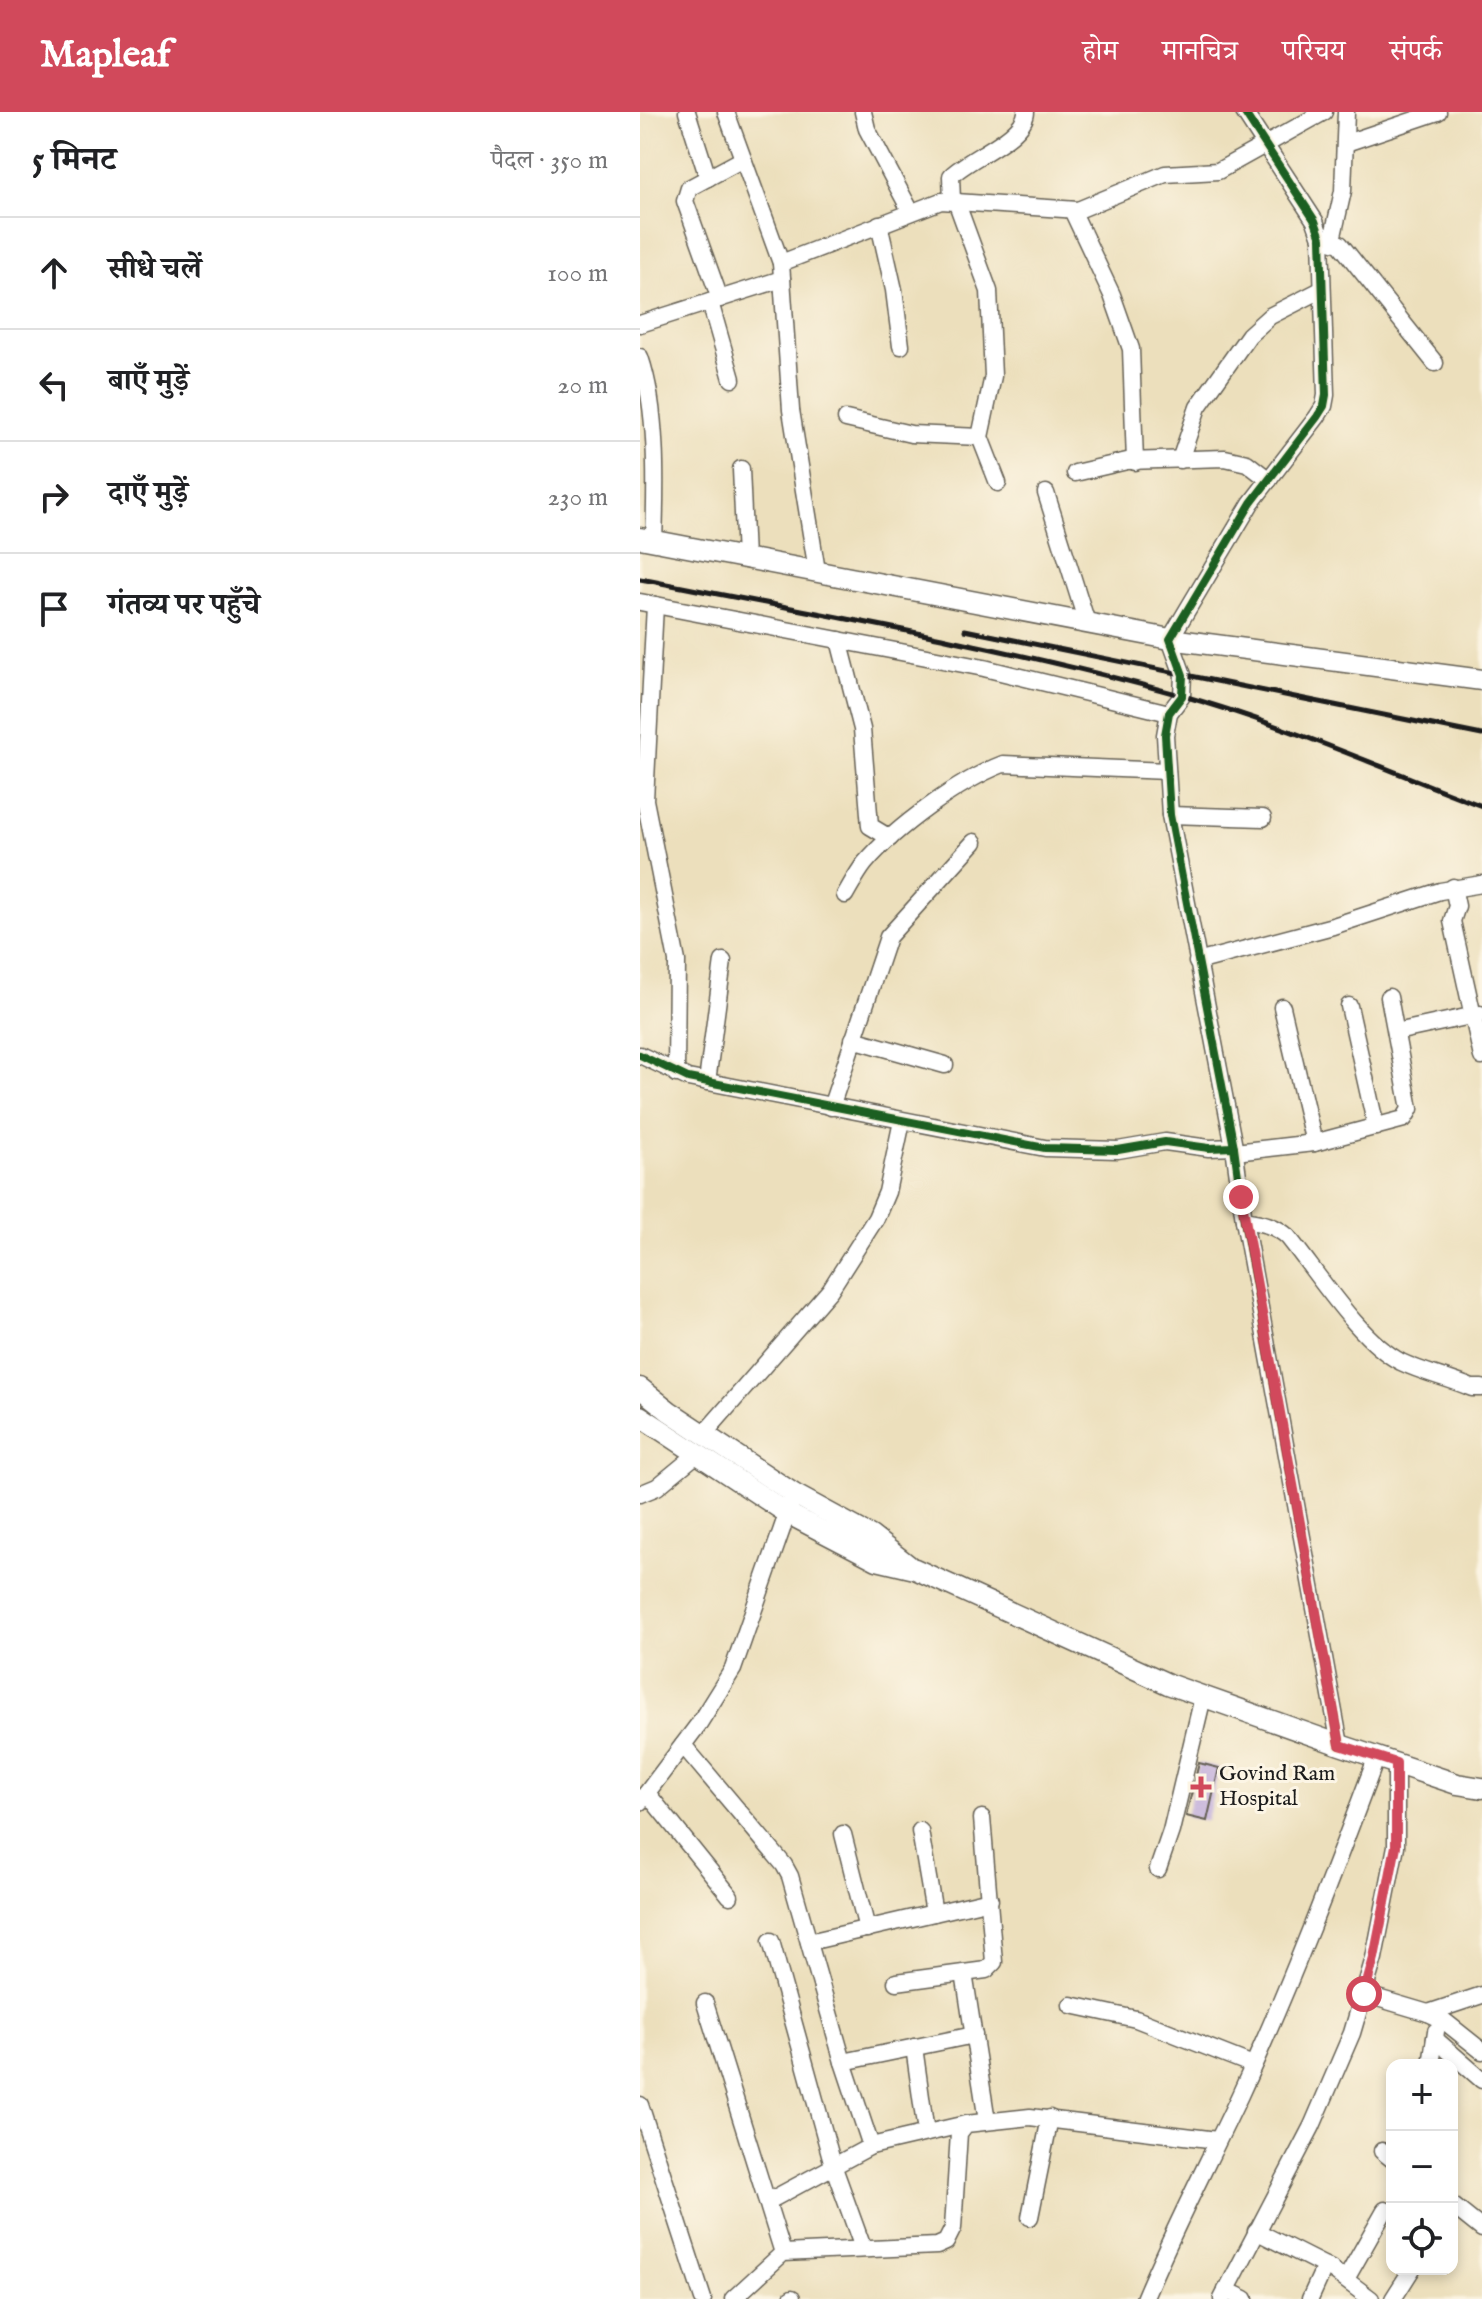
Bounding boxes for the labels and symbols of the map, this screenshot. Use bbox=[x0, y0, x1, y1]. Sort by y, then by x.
route end bbox=[1223, 1179, 1259, 1215]
place label: Govind Ram Hospital bbox=[1219, 1760, 1335, 1813]
marker: Govind Ram Hospital bbox=[1190, 1776, 1212, 1798]
route start bbox=[1346, 1976, 1382, 2012]

